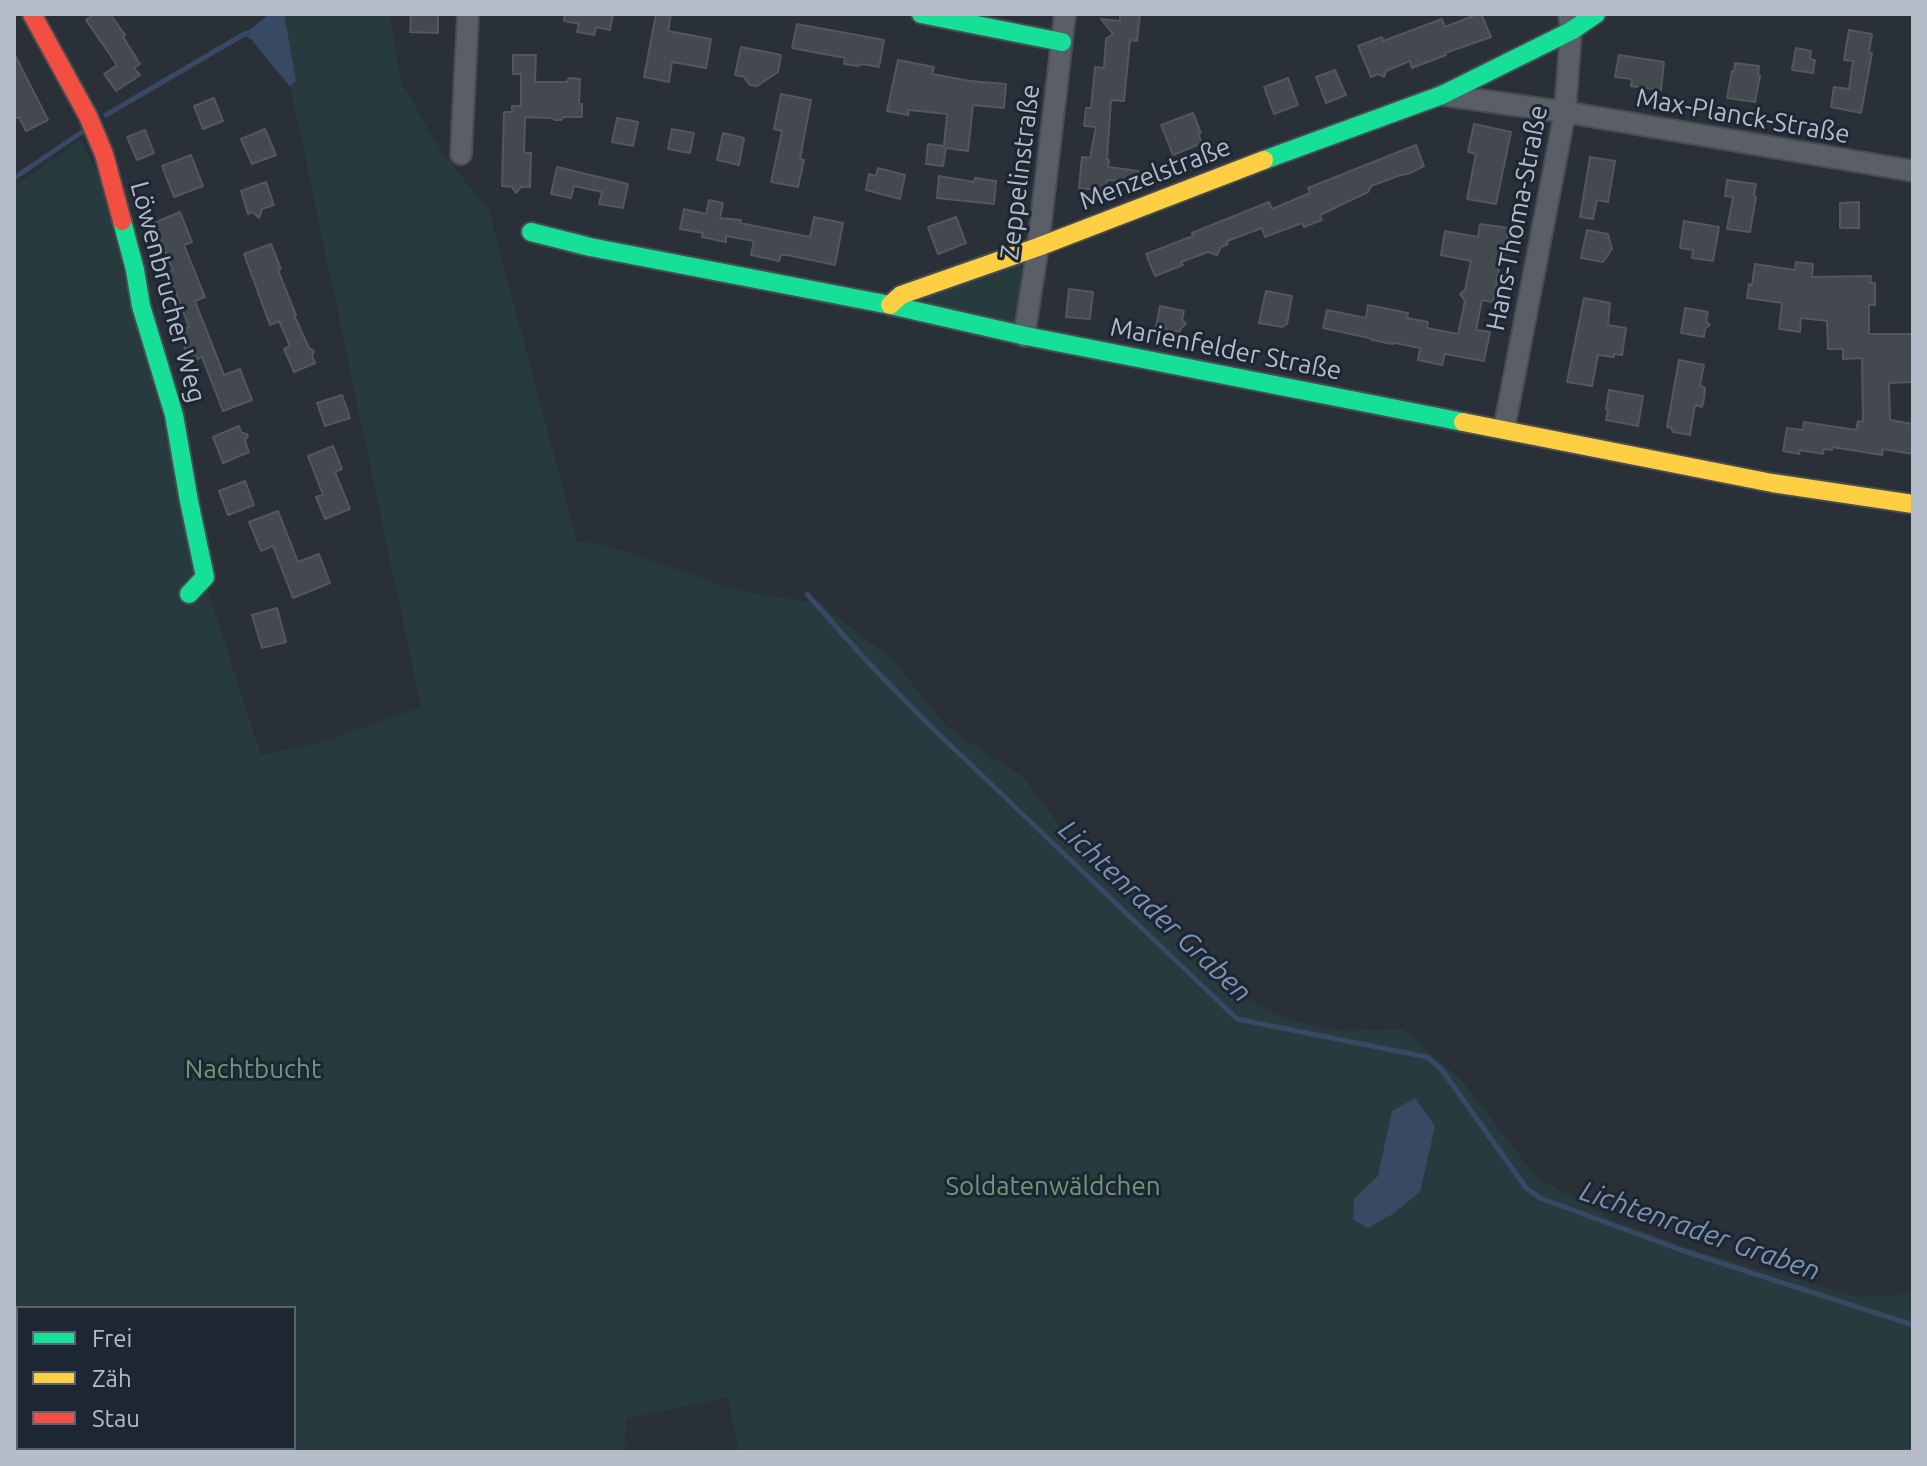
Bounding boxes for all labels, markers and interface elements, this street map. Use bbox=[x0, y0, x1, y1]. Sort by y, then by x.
street label: Zeppelinstraße bbox=[994, 82, 1046, 262]
street label: Max-Planck-Straße bbox=[1634, 82, 1852, 150]
street label: Hans-Thoma-Straße bbox=[1480, 103, 1554, 333]
street label: Menzelstraße bbox=[1075, 131, 1235, 217]
street label: Löwenbrucher Weg bbox=[123, 178, 213, 406]
street label: Marienfelder Straße bbox=[1108, 311, 1344, 387]
water label: Lichtenrader Graben bbox=[1052, 813, 1258, 1009]
park label: Nachtbucht bbox=[185, 1053, 321, 1085]
park label: Soldatenwäldchen bbox=[945, 1170, 1161, 1202]
water label: Lichtenrader Graben bbox=[1576, 1174, 1824, 1288]
legend bbox=[16, 1306, 296, 1450]
text: Frei bbox=[92, 1325, 132, 1352]
text: Zäh bbox=[92, 1365, 132, 1392]
text: Stau bbox=[92, 1405, 140, 1432]

